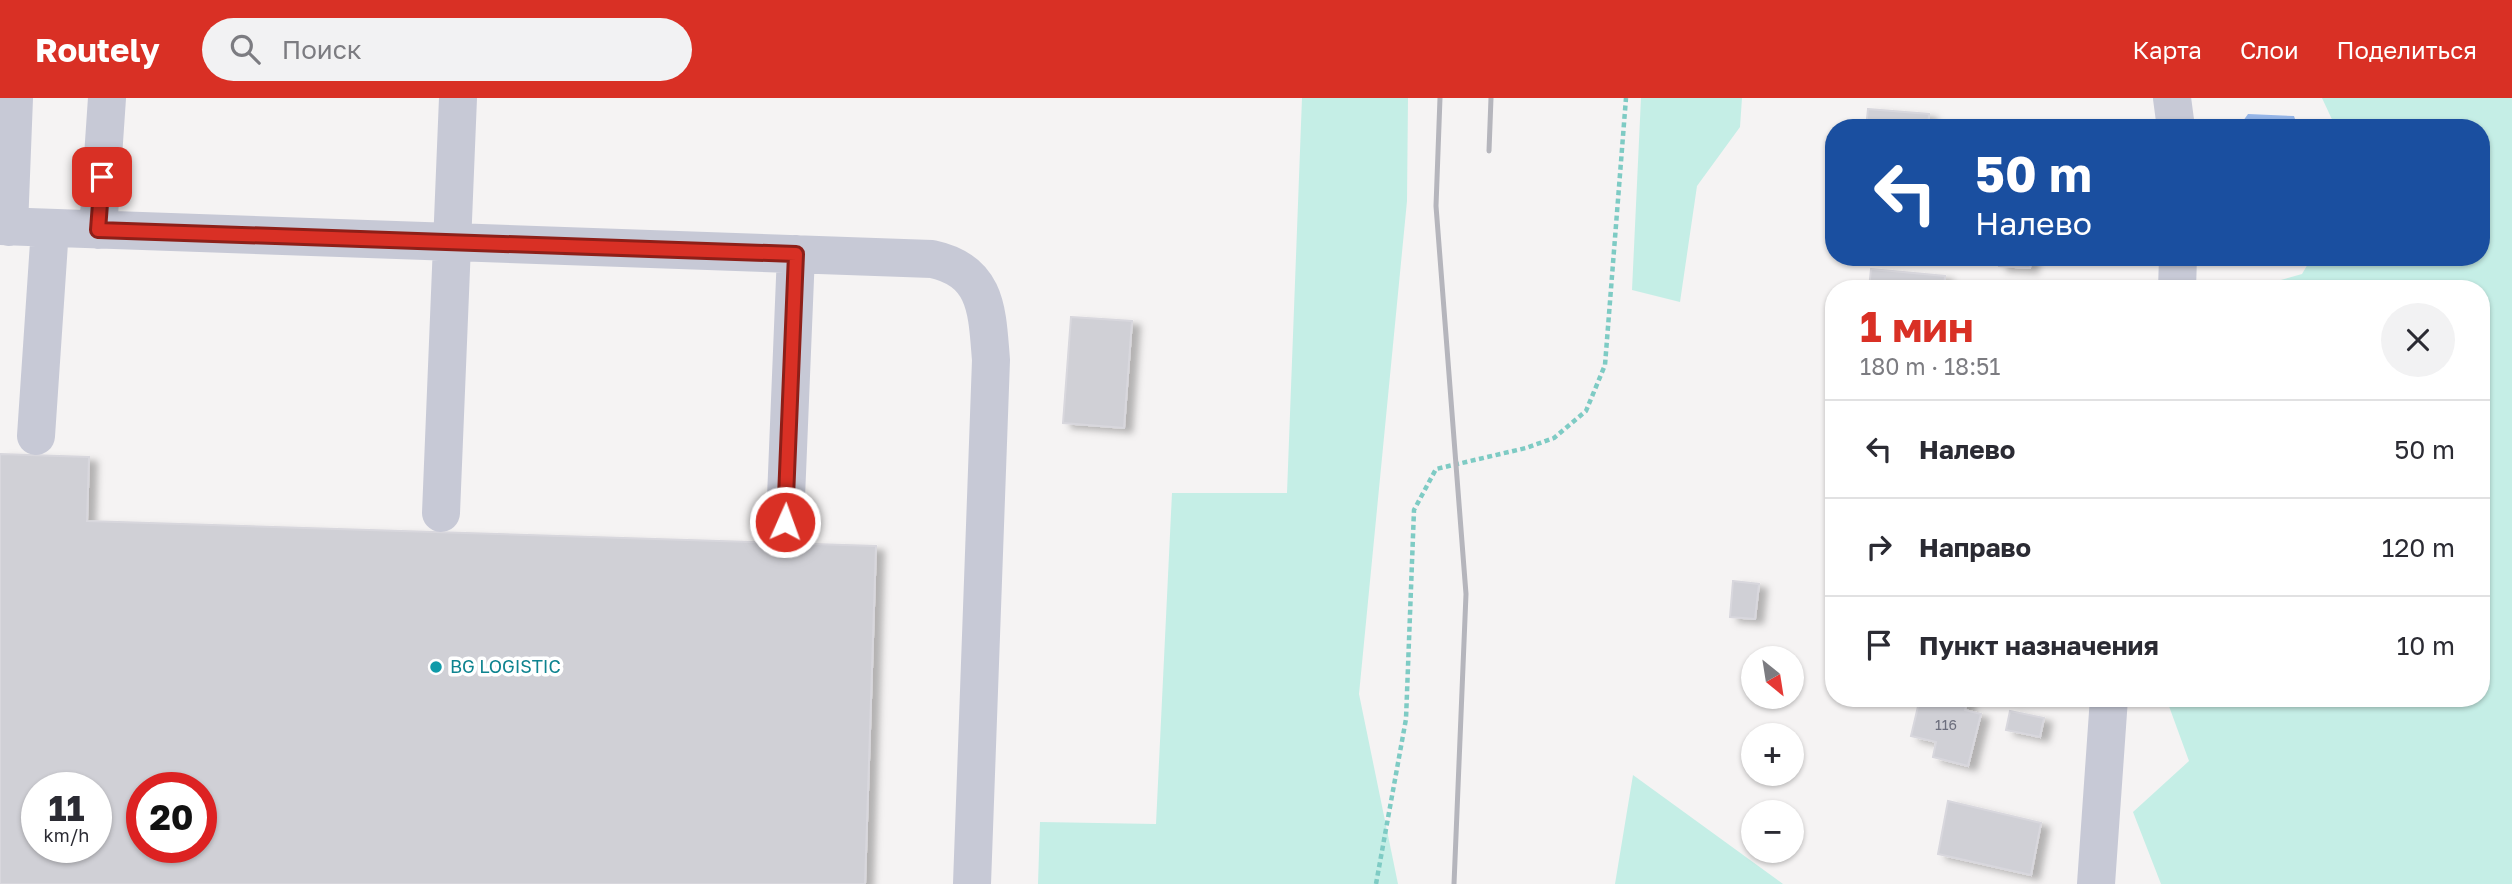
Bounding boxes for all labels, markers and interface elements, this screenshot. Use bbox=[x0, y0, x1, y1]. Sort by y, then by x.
search box bbox=[202, 18, 692, 81]
text: Routely bbox=[35, 30, 160, 69]
icon: search bbox=[226, 30, 264, 68]
text: Поиск bbox=[282, 34, 362, 65]
text: Карта bbox=[2132, 35, 2202, 64]
text: Слои bbox=[2240, 35, 2299, 64]
text: Поделиться bbox=[2337, 35, 2477, 64]
text: 50 m bbox=[1975, 144, 2092, 203]
pin bbox=[72, 147, 132, 207]
icon: left bbox=[1860, 147, 1951, 238]
icon: arrive bbox=[83, 158, 121, 196]
text: Налево bbox=[1975, 204, 2092, 242]
text: 1 мин bbox=[1860, 301, 1974, 351]
button: close bbox=[2381, 303, 2455, 377]
text: 180 m · 18:51 bbox=[1860, 352, 2001, 380]
icon: left bbox=[1860, 430, 1898, 468]
text: Налево bbox=[1919, 434, 2015, 465]
text: 50 m bbox=[2394, 434, 2455, 465]
position arrow bbox=[748, 485, 822, 559]
icon: right bbox=[1860, 528, 1898, 566]
text: Направо bbox=[1919, 532, 2031, 563]
text: 120 m bbox=[2382, 532, 2455, 563]
icon: arrive bbox=[1860, 626, 1898, 664]
text: Пункт назначения bbox=[1919, 630, 2159, 661]
text: 10 m bbox=[2397, 630, 2455, 661]
north arrow bbox=[1741, 646, 1804, 709]
map controls bbox=[1741, 646, 1804, 863]
place label: BG LOGISTIC bbox=[450, 655, 561, 677]
marker: BG LOGISTIC bbox=[428, 659, 444, 675]
house number: 116 bbox=[1935, 716, 1957, 733]
button: + bbox=[1741, 723, 1804, 786]
speed limit sign: 20 bbox=[126, 772, 217, 863]
text: 11 bbox=[48, 787, 85, 829]
button: − bbox=[1741, 800, 1804, 863]
text: km/h bbox=[44, 824, 89, 846]

